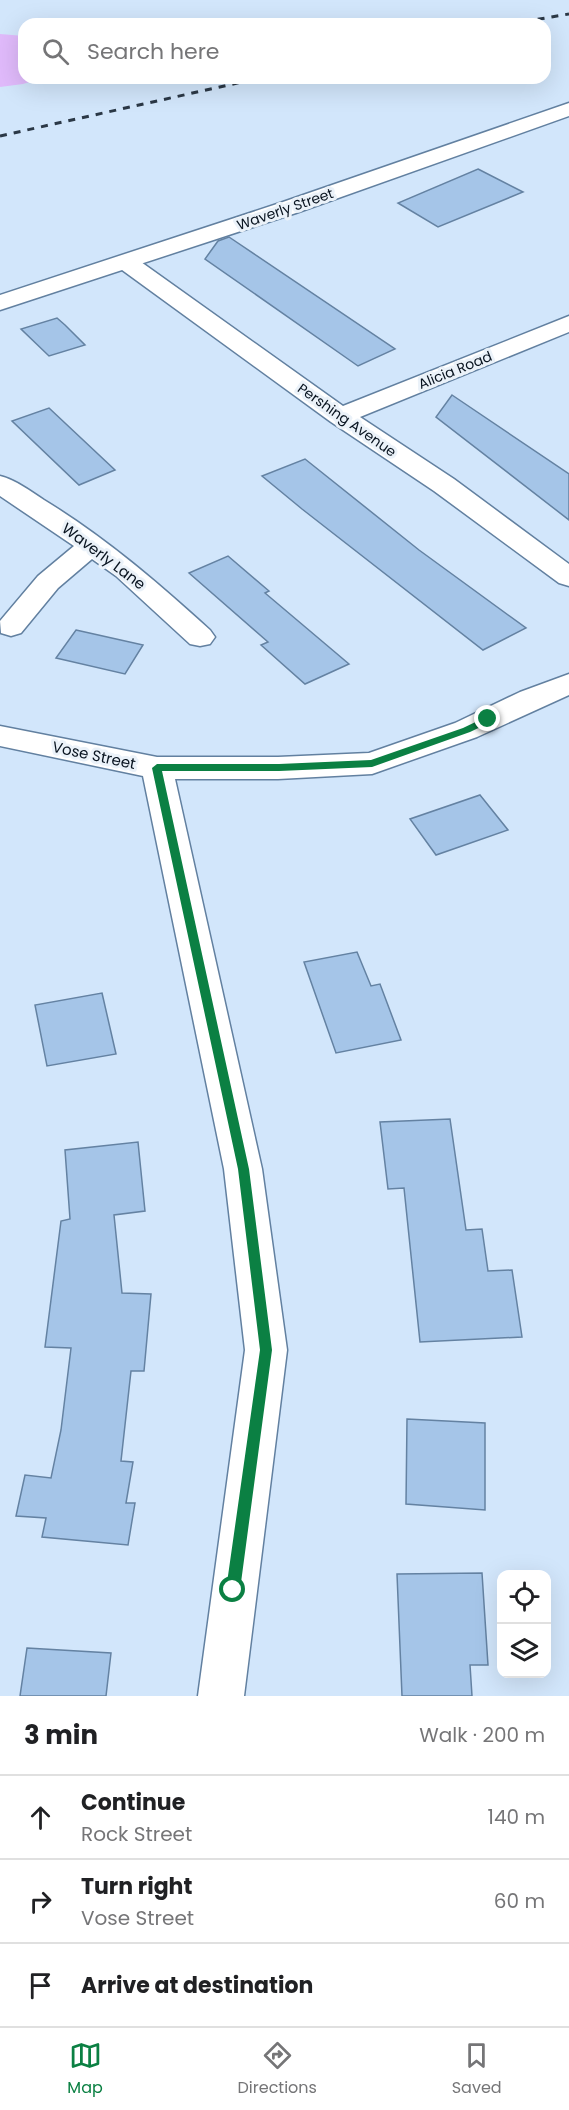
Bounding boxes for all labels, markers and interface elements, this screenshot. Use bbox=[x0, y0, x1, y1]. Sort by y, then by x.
search box bbox=[18, 18, 551, 84]
icon: search bbox=[39, 35, 72, 68]
text: Search here bbox=[87, 36, 220, 67]
street label: Waverly Street bbox=[234, 183, 336, 235]
street label: Alicia Road bbox=[415, 346, 495, 394]
street label: Pershing Avenue bbox=[294, 378, 401, 462]
street label: Waverly Lane bbox=[58, 518, 150, 594]
route end bbox=[474, 705, 500, 731]
street label: Vose Street bbox=[50, 736, 138, 774]
map controls bbox=[497, 1570, 551, 1678]
button: locate bbox=[497, 1570, 551, 1624]
route start bbox=[219, 1576, 245, 1602]
button: layers bbox=[497, 1624, 551, 1678]
text: 3 min bbox=[24, 1717, 98, 1753]
text: Walk · 200 m bbox=[419, 1721, 545, 1749]
text: Continue bbox=[81, 1787, 185, 1818]
icon: ahead bbox=[24, 1801, 57, 1834]
text: 140 m bbox=[488, 1803, 545, 1831]
text: Rock Street bbox=[81, 1820, 192, 1848]
text: Turn right bbox=[81, 1871, 192, 1902]
icon: right bbox=[24, 1885, 57, 1918]
text: 60 m bbox=[494, 1887, 545, 1915]
text: Vose Street bbox=[81, 1904, 194, 1932]
icon: arrive bbox=[24, 1969, 57, 2002]
text: Arrive at destination bbox=[81, 1970, 313, 2001]
tab: Map bbox=[67, 2039, 103, 2100]
tab: Directions bbox=[238, 2039, 317, 2100]
tab: Saved bbox=[452, 2039, 502, 2100]

